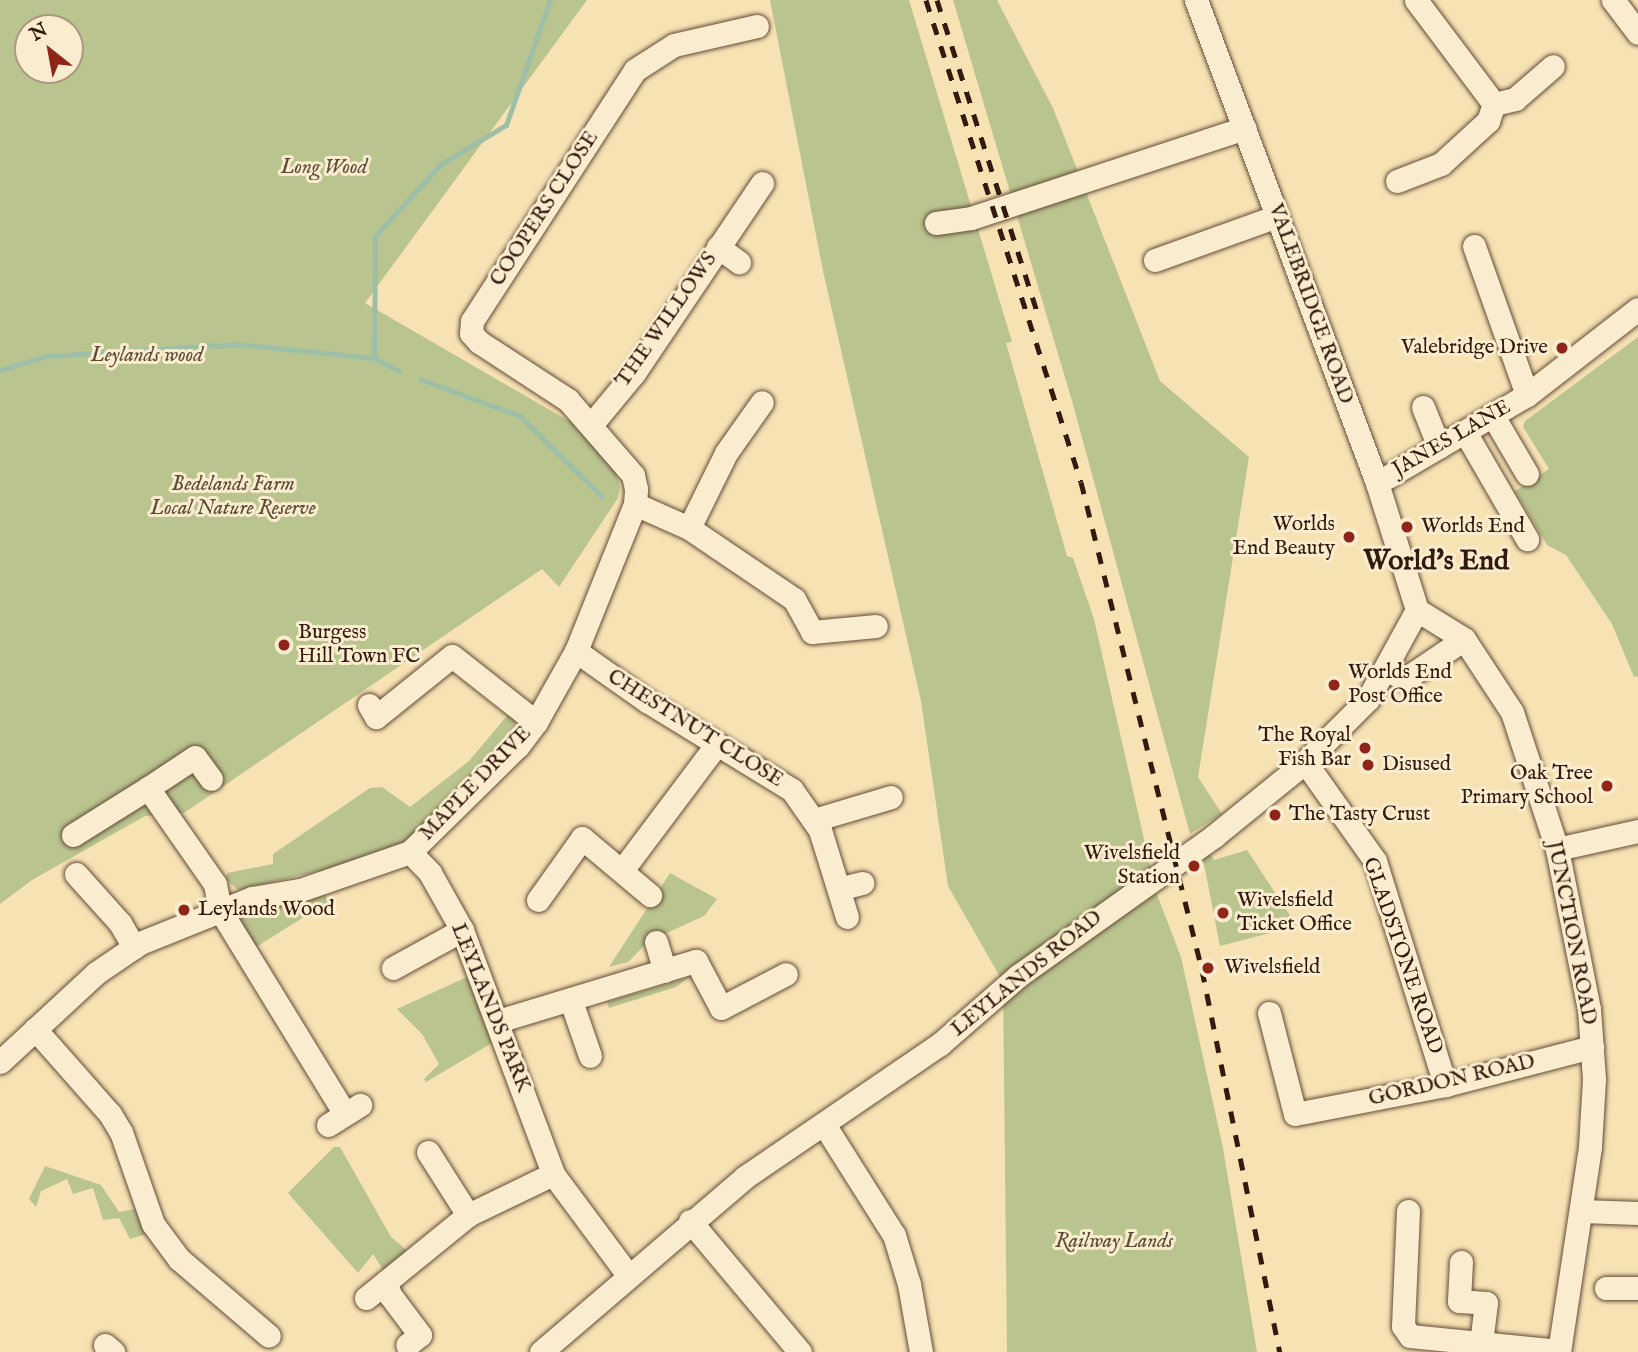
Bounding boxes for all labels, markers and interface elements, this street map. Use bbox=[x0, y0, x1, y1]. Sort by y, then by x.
north arrow bbox=[14, 14, 84, 84]
text: N bbox=[26, 18, 52, 47]
street label: COOPERS CLOSE bbox=[485, 127, 605, 291]
park label: Long Wood bbox=[281, 155, 367, 181]
street label: VALEBRIDGE ROAD bbox=[1262, 200, 1358, 408]
street label: THE WILLOWS bbox=[611, 248, 723, 392]
place label: Valebridge Drive bbox=[1401, 335, 1548, 361]
marker: Valebridge Drive bbox=[1554, 340, 1570, 356]
park label: Leylands wood bbox=[91, 343, 203, 369]
street label: JANES LANE bbox=[1388, 395, 1516, 483]
park label: Bedelands Farm Local Nature Reserve bbox=[150, 472, 316, 522]
place label: Worlds End Beauty bbox=[1232, 512, 1335, 562]
place label: Worlds End bbox=[1421, 514, 1525, 540]
marker: Worlds End bbox=[1399, 519, 1415, 535]
marker: Worlds End Beauty bbox=[1341, 529, 1357, 545]
district label: World's End bbox=[1363, 545, 1509, 579]
place label: Burgess Hill Town FC bbox=[298, 620, 420, 670]
marker: Burgess Hill Town FC bbox=[276, 637, 292, 653]
place label: Worlds End Post Office bbox=[1348, 660, 1452, 710]
street label: CHESTNUT CLOSE bbox=[602, 665, 788, 793]
marker: Worlds End Post Office bbox=[1326, 677, 1342, 693]
street label: MAPLE DRIVE bbox=[415, 721, 537, 847]
place label: The Royal Fish Bar bbox=[1258, 723, 1351, 773]
marker: The Royal Fish Bar bbox=[1357, 740, 1373, 756]
place label: Disused bbox=[1382, 752, 1451, 778]
marker: Disused bbox=[1360, 757, 1376, 773]
place label: Oak Tree Primary School bbox=[1460, 761, 1593, 811]
marker: Oak Tree Primary School bbox=[1599, 778, 1615, 794]
place label: The Tasty Crust bbox=[1289, 802, 1430, 828]
marker: The Tasty Crust bbox=[1267, 807, 1283, 823]
street label: JUNCTION ROAD bbox=[1541, 839, 1601, 1027]
place label: Wivelsfield Station bbox=[1084, 841, 1180, 891]
street label: GLADSTONE ROAD bbox=[1356, 854, 1448, 1058]
marker: Wivelsfield Station bbox=[1186, 858, 1202, 874]
place label: Wivelsfield Ticket Office bbox=[1237, 888, 1352, 938]
place label: Leylands Wood bbox=[198, 897, 335, 923]
marker: Leylands Wood bbox=[176, 902, 192, 918]
street label: LEYLANDS ROAD bbox=[946, 905, 1108, 1043]
marker: Wivelsfield Ticket Office bbox=[1215, 905, 1231, 921]
street label: LEYLANDS PARK bbox=[445, 920, 535, 1096]
place label: Wivelsfield bbox=[1224, 955, 1320, 981]
marker: Wivelsfield bbox=[1198, 958, 1218, 978]
street label: GORDON ROAD bbox=[1366, 1050, 1538, 1112]
park label: Railway Lands bbox=[1055, 1229, 1173, 1255]

